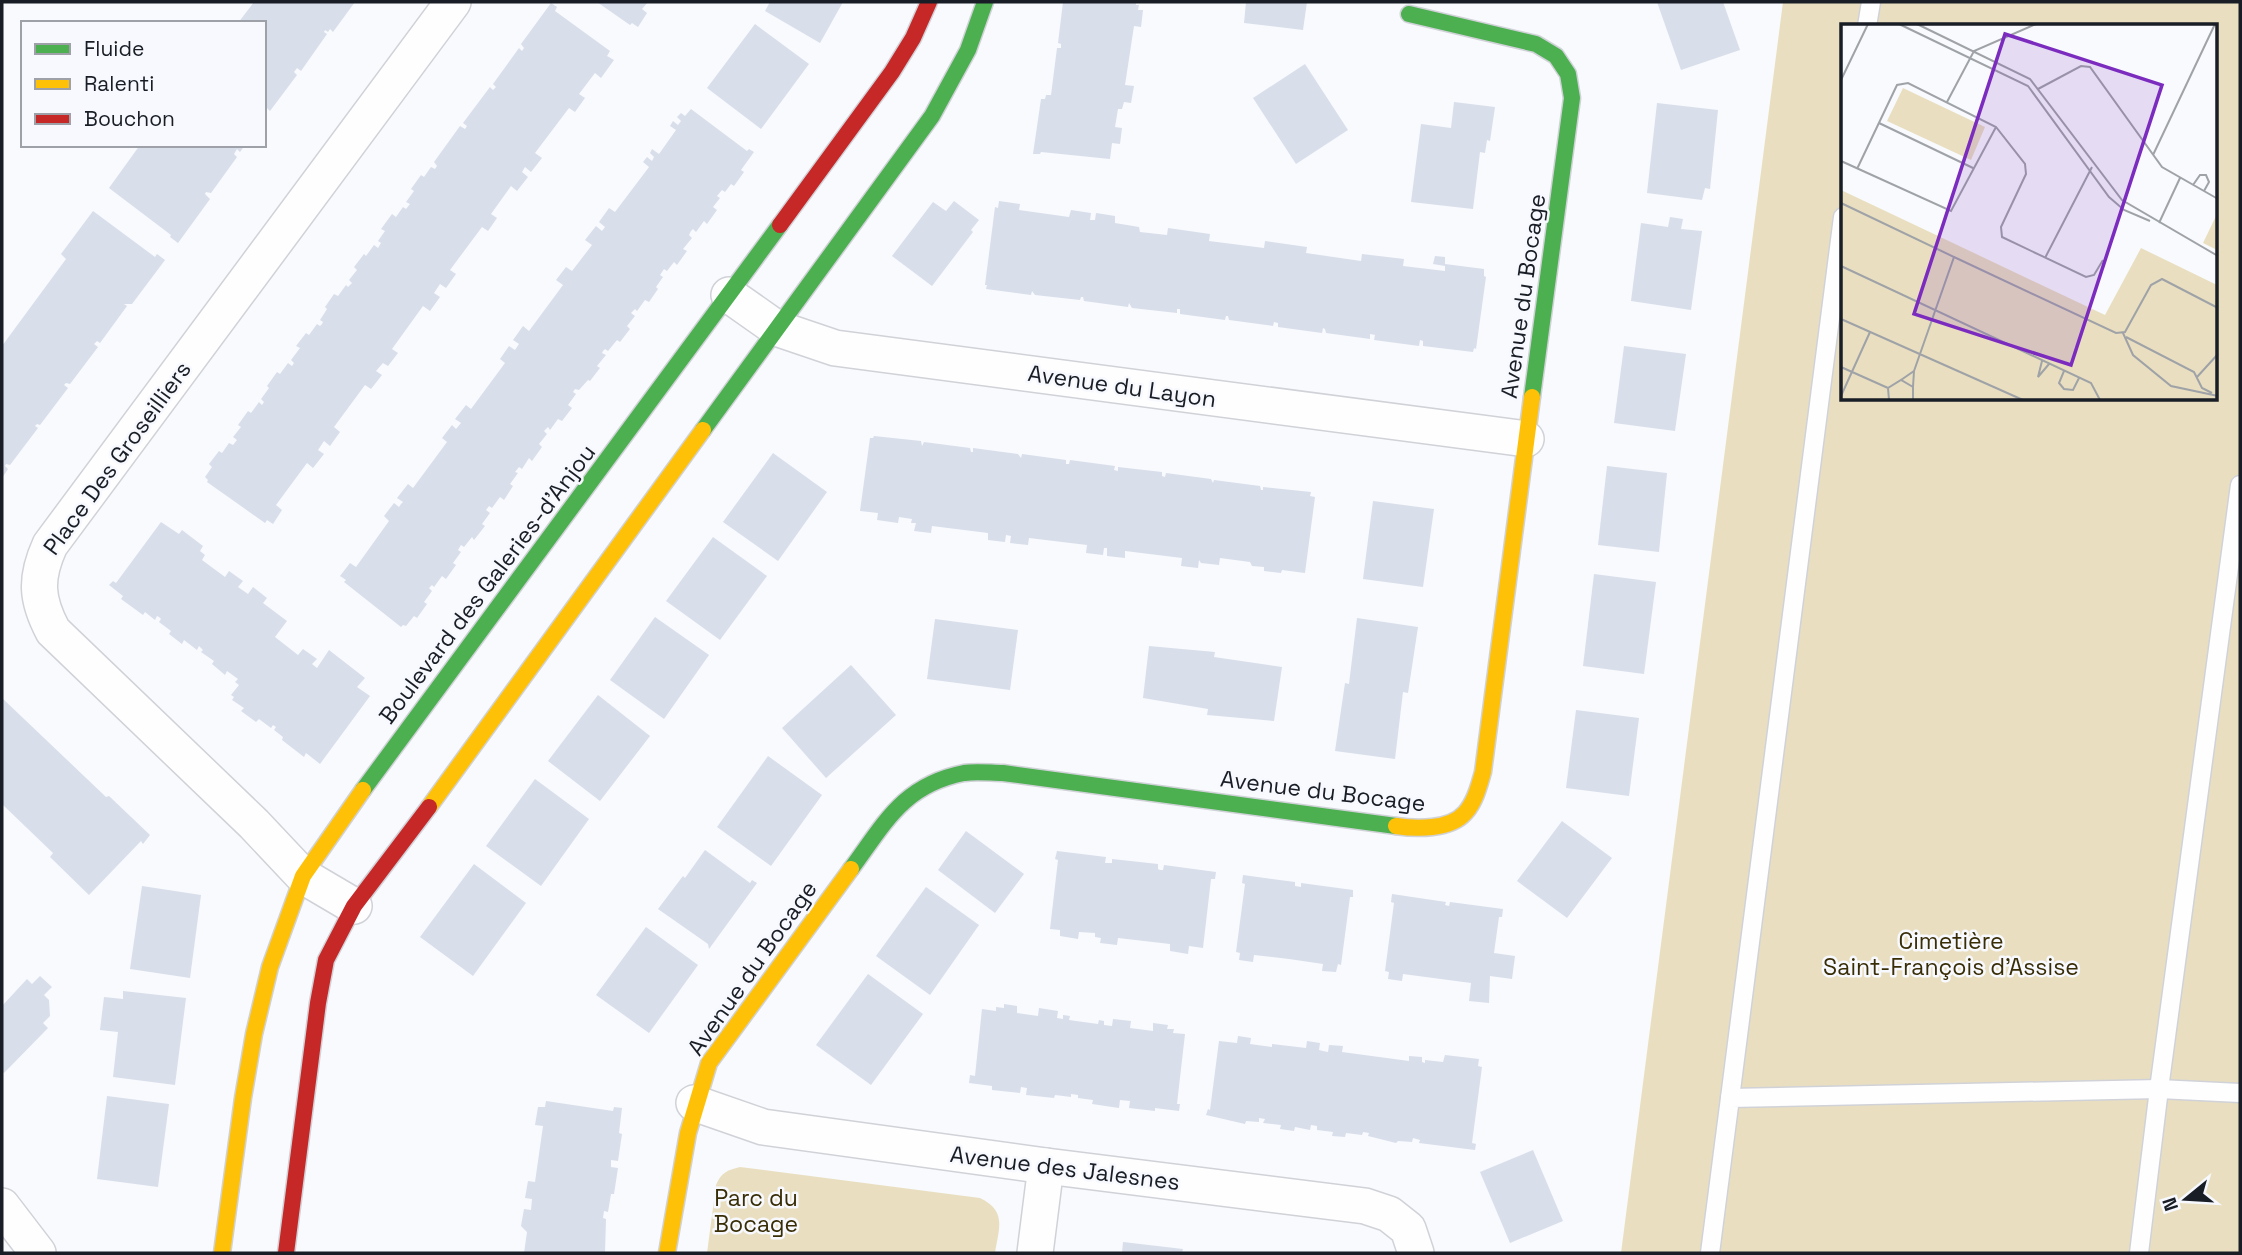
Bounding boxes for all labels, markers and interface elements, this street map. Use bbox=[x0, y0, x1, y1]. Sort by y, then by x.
legend bbox=[21, 21, 266, 147]
inset map bbox=[1841, 24, 2218, 401]
text: Fluide bbox=[84, 35, 144, 62]
text: Ralenti bbox=[84, 70, 154, 97]
text: Bouchon bbox=[84, 105, 175, 132]
street label: Avenue du Bocage bbox=[1494, 192, 1552, 400]
street label: Place Des Groseilliers bbox=[36, 355, 198, 561]
street label: Avenue du Layon bbox=[1026, 358, 1218, 414]
street label: Boulevard des Galeries-d'Anjou bbox=[372, 438, 602, 730]
street label: Avenue du Bocage bbox=[1219, 764, 1427, 818]
street label: Avenue du Bocage bbox=[681, 875, 823, 1061]
park label: Cimetière Saint-François d'Assise bbox=[1823, 926, 2079, 982]
street label: Avenue des Jalesnes bbox=[948, 1139, 1182, 1197]
north arrow bbox=[2151, 1164, 2221, 1234]
park label: Parc du Bocage bbox=[714, 1183, 798, 1239]
text: N bbox=[2156, 1194, 2184, 1214]

